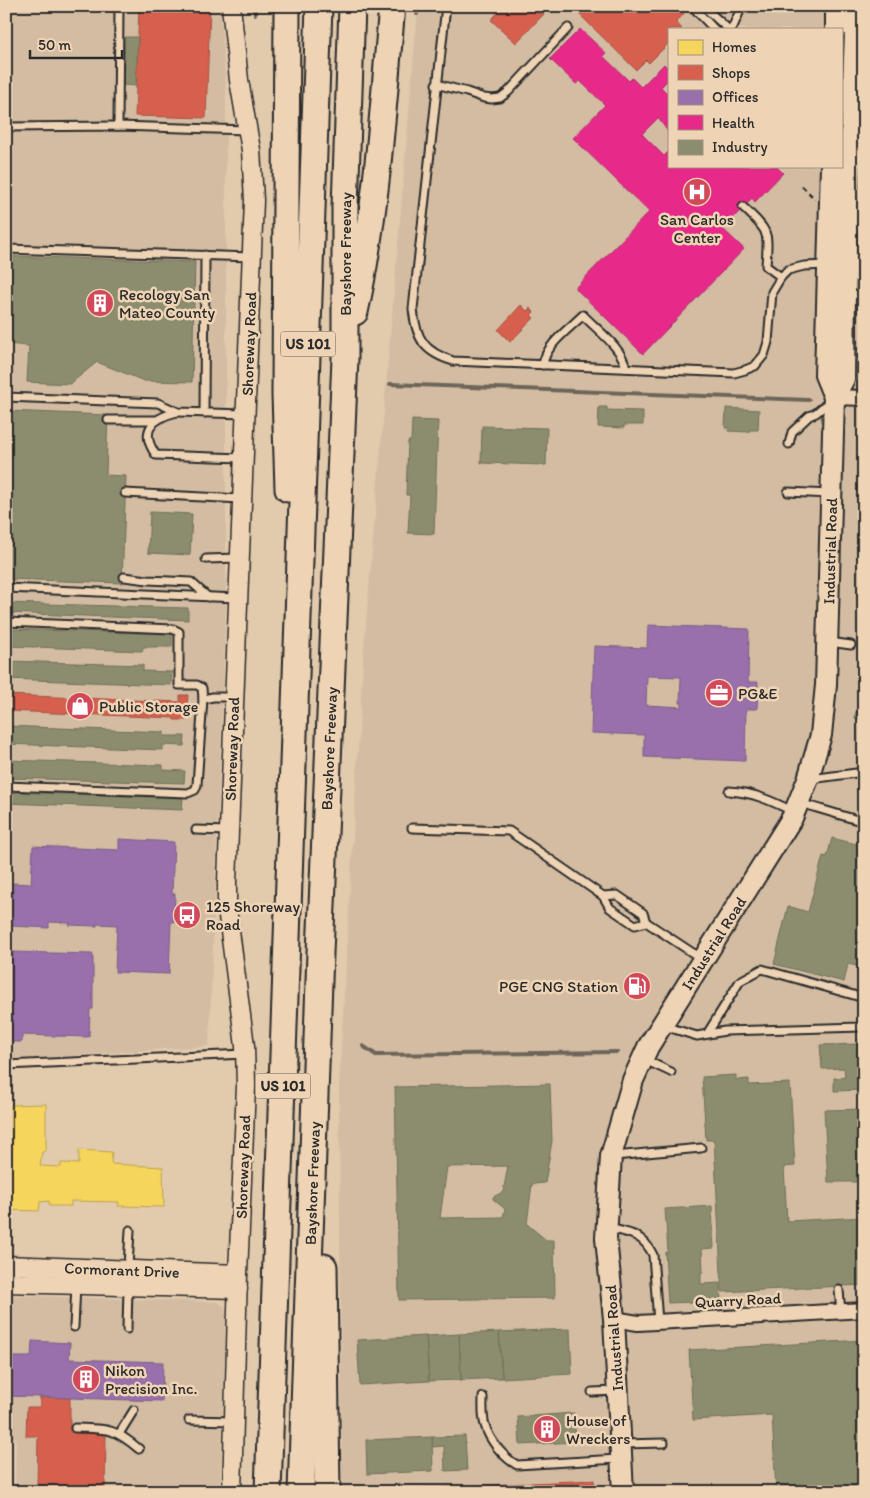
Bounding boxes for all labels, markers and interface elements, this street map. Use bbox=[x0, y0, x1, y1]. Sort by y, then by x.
scale bar bbox=[30, 28, 122, 60]
legend bbox=[668, 28, 842, 168]
text: 50 m bbox=[38, 36, 71, 54]
text: Homes bbox=[712, 38, 757, 56]
text: Shops bbox=[712, 64, 751, 82]
text: Offices bbox=[712, 88, 759, 106]
text: Health bbox=[712, 114, 755, 132]
text: Industry bbox=[712, 138, 768, 156]
hospital icon: San Carlos Center bbox=[682, 177, 712, 207]
street label: Bayshore Freeway bbox=[335, 191, 355, 316]
place label: San Carlos Center bbox=[660, 210, 734, 247]
place label: Recology San Mateo County bbox=[119, 285, 215, 322]
building icon: Recology San Mateo County bbox=[85, 288, 115, 318]
street label: Shoreway Road bbox=[238, 291, 260, 396]
road number: US 101 bbox=[280, 332, 336, 356]
street label: Industrial Road bbox=[819, 497, 841, 605]
office icon: PG&E bbox=[704, 678, 734, 708]
place label: PG&E bbox=[738, 684, 778, 703]
street label: Bayshore Freeway bbox=[317, 686, 341, 811]
shop icon: Public Storage bbox=[65, 691, 95, 721]
street label: Shoreway Road bbox=[221, 696, 243, 801]
place label: Public Storage bbox=[99, 697, 198, 716]
street label: Industrial Road bbox=[677, 893, 750, 993]
place label: 125 Shoreway Road bbox=[206, 897, 300, 934]
bus stop icon: 125 Shoreway Road bbox=[172, 900, 202, 930]
fuel station icon: PGE CNG Station bbox=[622, 971, 652, 1001]
place label: PGE CNG Station bbox=[499, 977, 618, 996]
road number: US 101 bbox=[256, 1074, 310, 1098]
street label: Shoreway Road bbox=[232, 1114, 254, 1219]
street label: Bayshore Freeway bbox=[300, 1121, 324, 1245]
street label: Cormorant Drive bbox=[64, 1258, 180, 1281]
street label: Industrial Road bbox=[601, 1284, 627, 1392]
street label: Quarry Road bbox=[694, 1288, 782, 1312]
place label: Nikon Precision Inc. bbox=[105, 1361, 198, 1398]
building icon: Nikon Precision Inc. bbox=[71, 1364, 101, 1394]
place label: House of Wreckers bbox=[566, 1411, 630, 1448]
building icon: House of Wreckers bbox=[532, 1414, 562, 1444]

